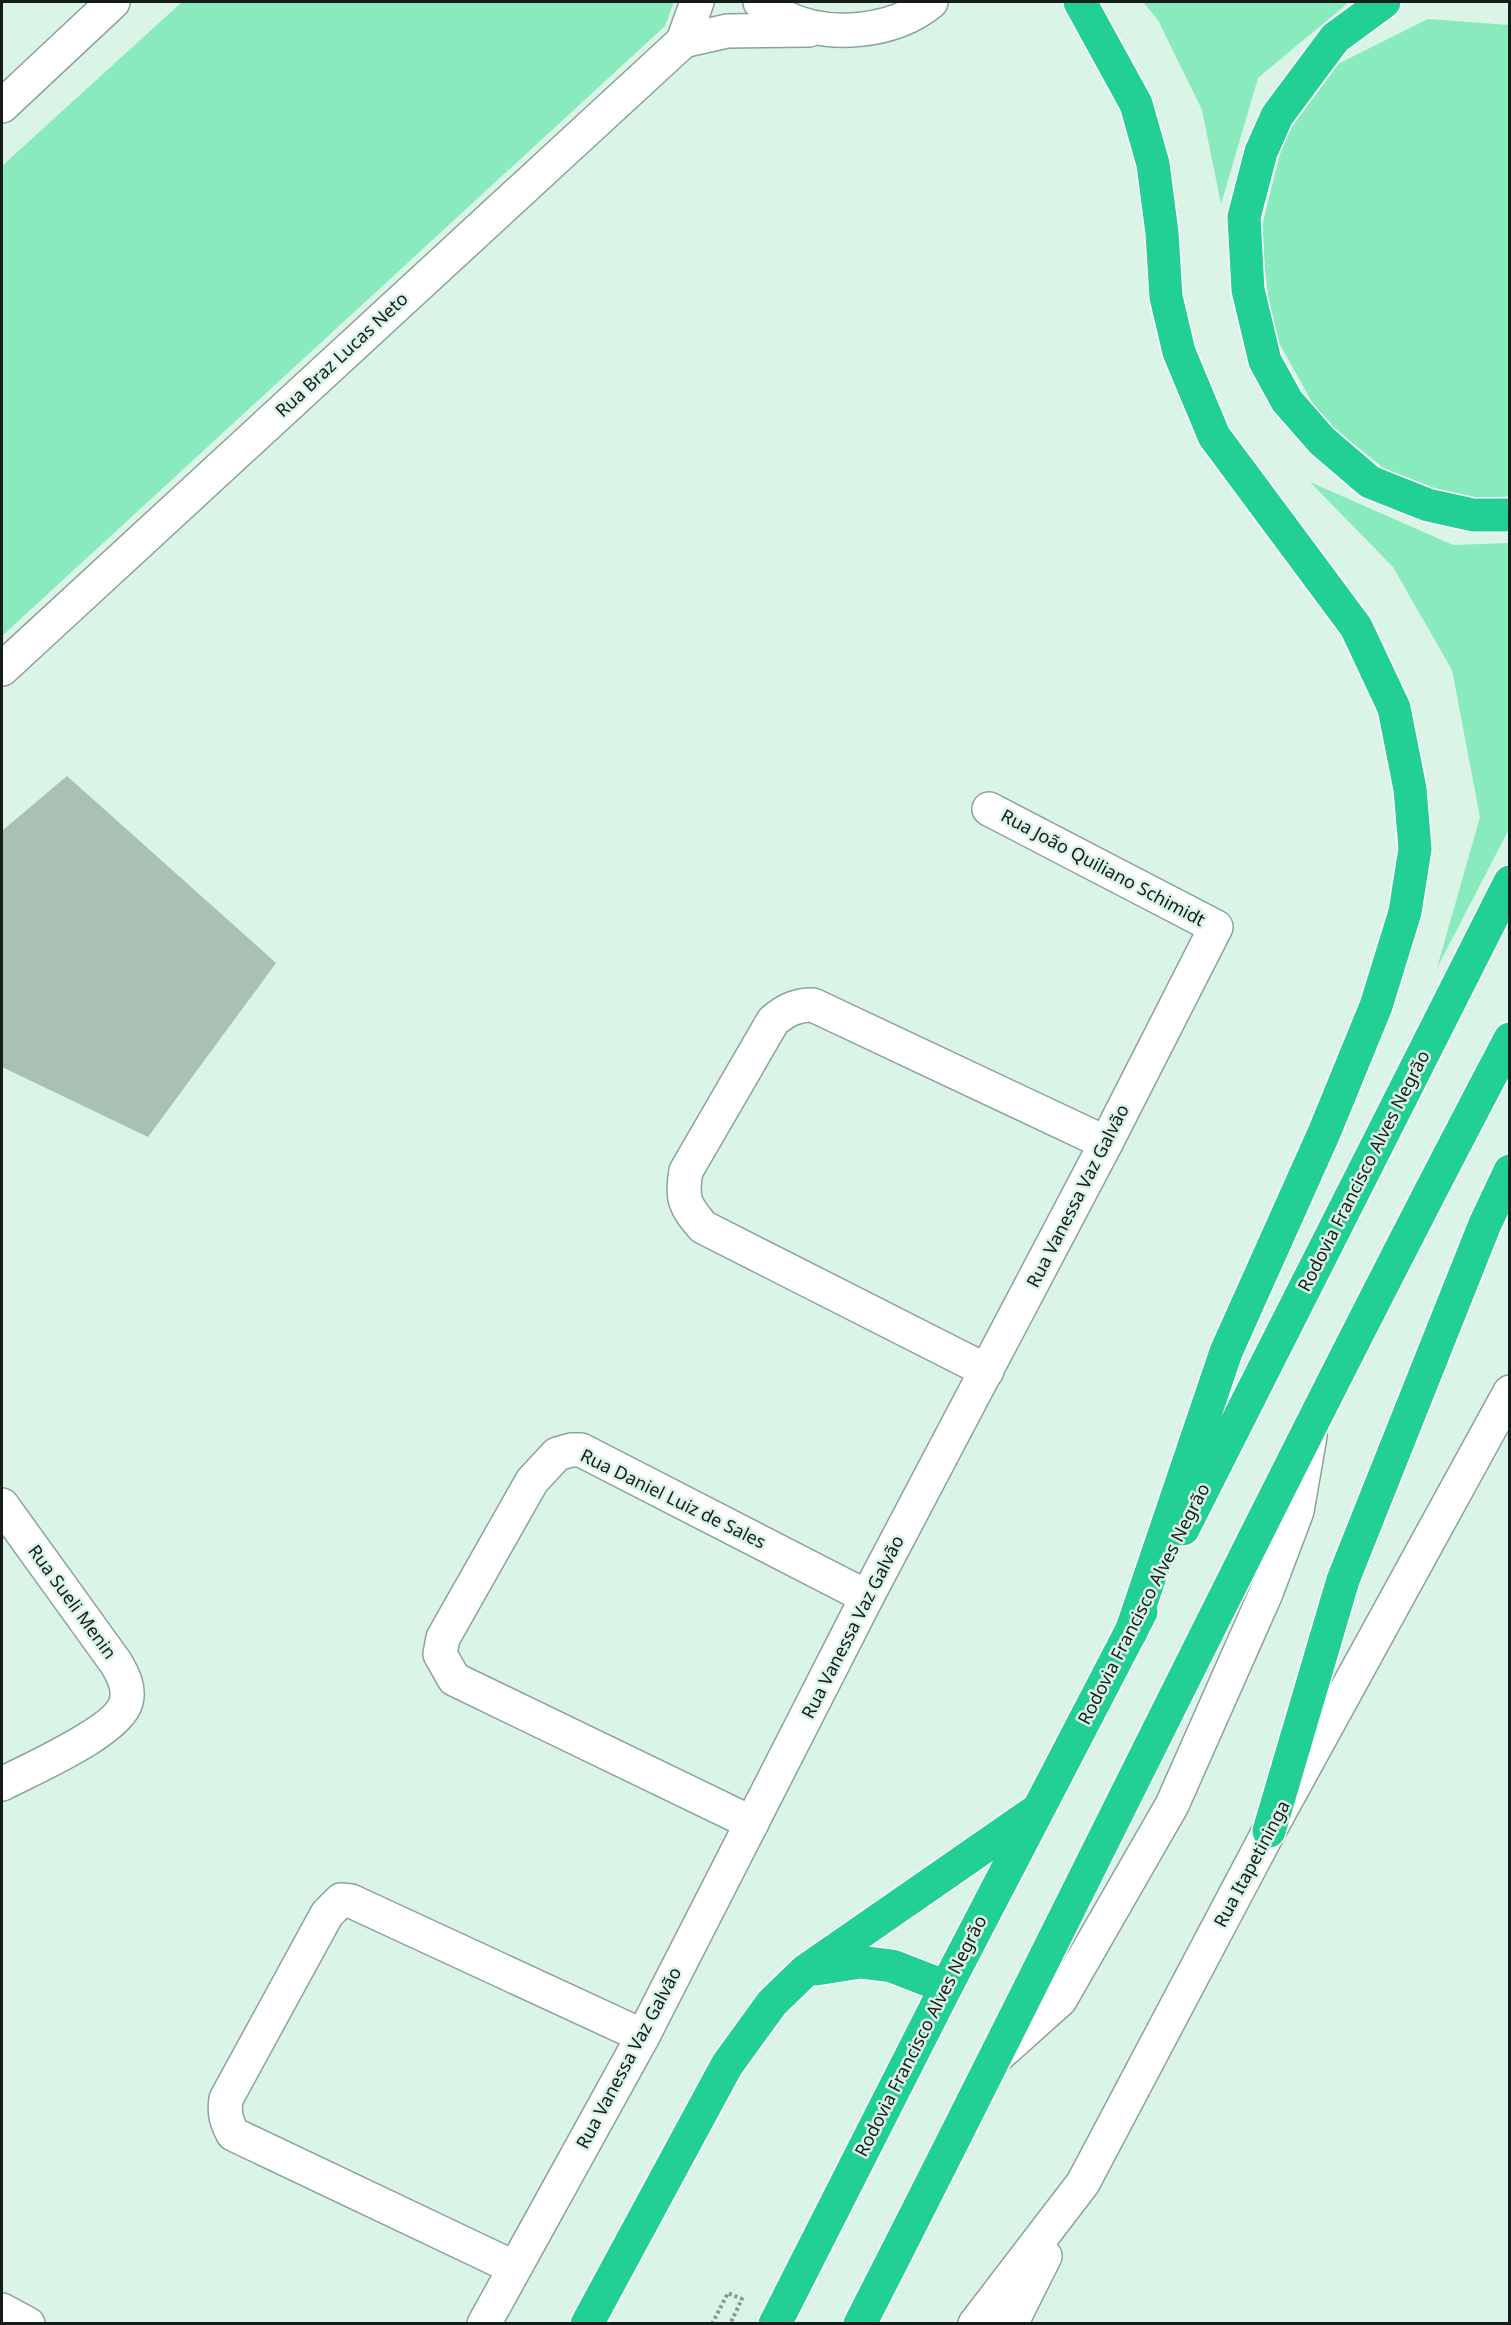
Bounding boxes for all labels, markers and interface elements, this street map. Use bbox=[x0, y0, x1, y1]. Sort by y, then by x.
street label: Rua Braz Lucas Neto bbox=[270, 287, 413, 422]
street label: Rua João Quiliano Schimidt bbox=[997, 803, 1210, 931]
street label: Rodovia Francisco Alves Negrão bbox=[1292, 1046, 1435, 1295]
street label: Rua Vanessa Vaz Galvão bbox=[1020, 1100, 1134, 1291]
street label: Rua Daniel Luiz de Sales bbox=[577, 1443, 770, 1553]
street label: Rodovia Francisco Alves Negrão bbox=[1072, 1479, 1215, 1728]
street label: Rua Vanessa Vaz Galvão bbox=[795, 1531, 909, 1722]
street label: Rua Sueli Menin bbox=[23, 1540, 122, 1663]
street label: Rua Itapetininga bbox=[1208, 1796, 1295, 1931]
street label: Rodovia Francisco Alves Negrão bbox=[849, 1911, 992, 2160]
street label: Rua Vanessa Vaz Galvão bbox=[570, 1962, 686, 2153]

